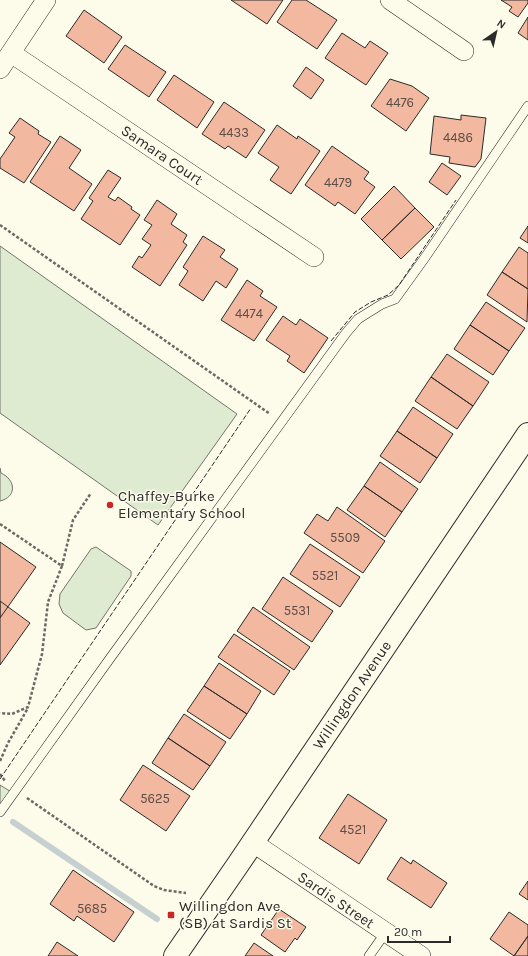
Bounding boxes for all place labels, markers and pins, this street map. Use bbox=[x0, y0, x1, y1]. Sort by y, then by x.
place label: Chaffey-Burke Elementary School bbox=[118, 487, 245, 522]
marker: Chaffey-Burke Elementary School bbox=[105, 500, 115, 510]
place label: Willingdon Ave (SB) at Sardis St bbox=[179, 897, 292, 932]
marker: Willingdon Ave (SB) at Sardis St bbox=[166, 910, 176, 920]

